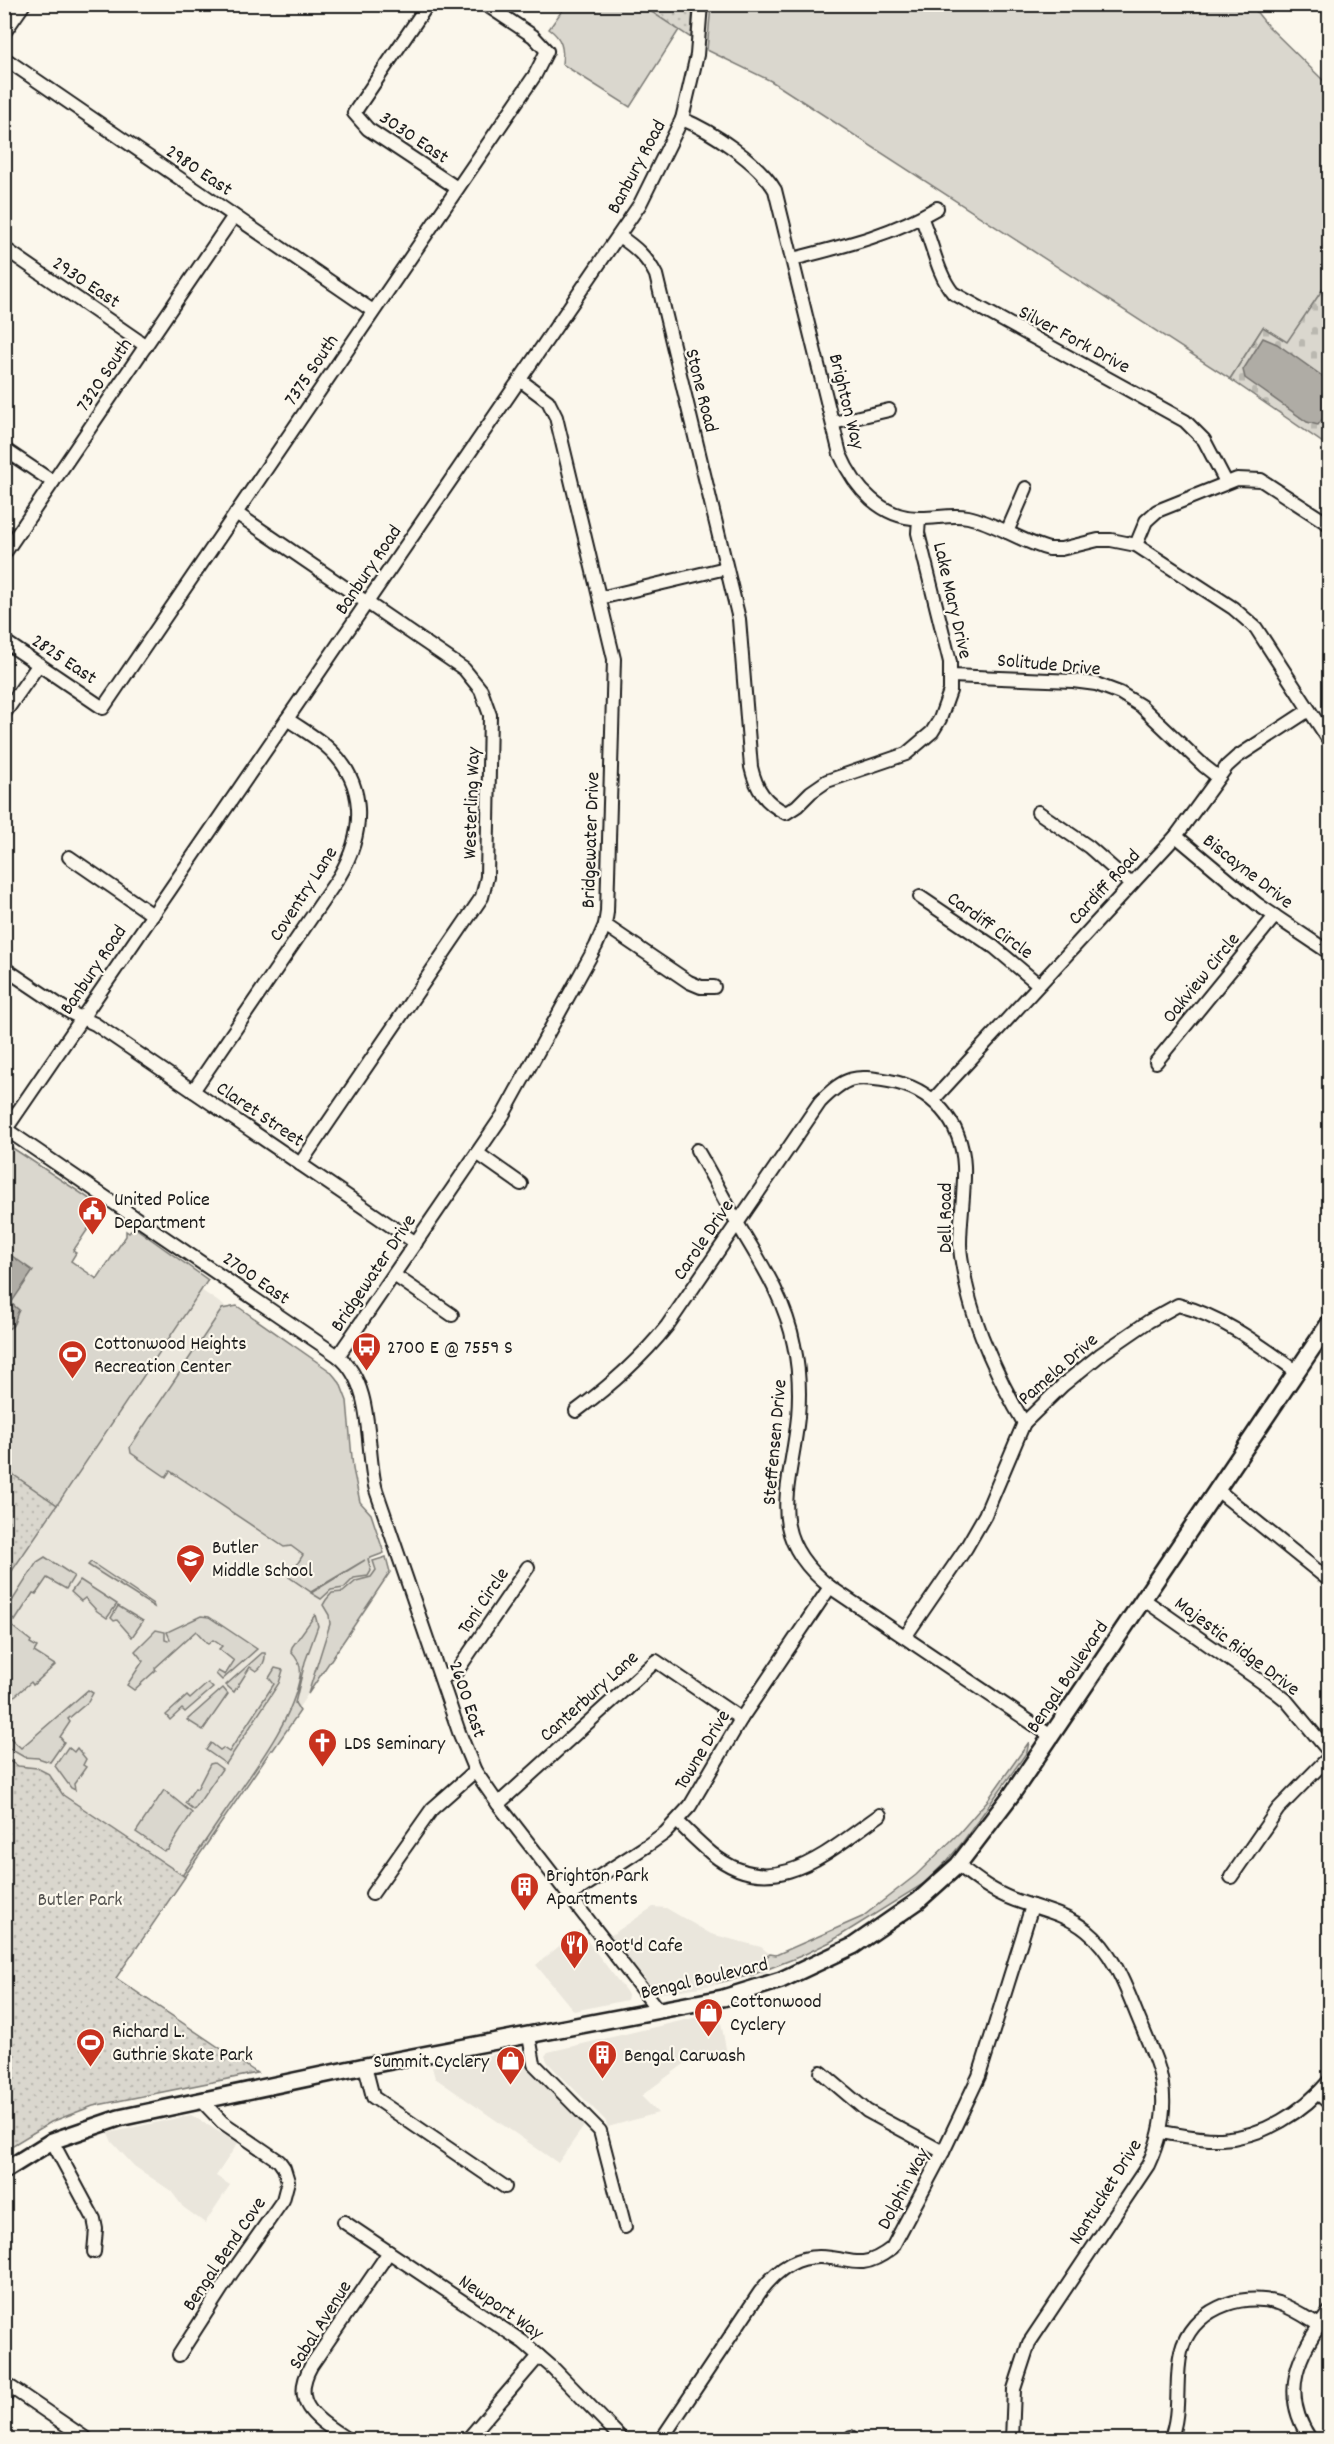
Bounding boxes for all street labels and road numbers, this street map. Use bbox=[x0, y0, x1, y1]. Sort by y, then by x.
street label: 3030 East bbox=[373, 105, 454, 172]
street label: Banbury Road bbox=[601, 115, 674, 219]
street label: 2980 East bbox=[159, 139, 238, 204]
street label: 2930 East bbox=[46, 250, 125, 316]
street label: Silver Fork Drive bbox=[1013, 299, 1135, 382]
street label: 7375 South bbox=[278, 329, 347, 412]
street label: 7320 South bbox=[70, 333, 140, 418]
street label: Stone Road bbox=[676, 346, 724, 435]
street label: Brighton Way bbox=[820, 351, 871, 453]
street label: Banbury Road bbox=[329, 520, 410, 621]
street label: Lake Mary Drive bbox=[924, 540, 978, 662]
street label: 2825 East bbox=[25, 628, 102, 693]
street label: Solitude Drive bbox=[996, 648, 1102, 684]
street label: Westerling Way bbox=[457, 746, 489, 860]
street label: Bridgewater Drive bbox=[576, 771, 608, 909]
street label: Biscayne Drive bbox=[1196, 828, 1299, 917]
street label: Coventry Lane bbox=[263, 841, 346, 948]
street label: Cardiff Road bbox=[1062, 844, 1148, 932]
street label: Cardiff Circle bbox=[940, 886, 1038, 967]
street label: Banbury Road bbox=[54, 920, 135, 1021]
street label: Oakview Circle bbox=[1157, 927, 1248, 1030]
street label: Claret Street bbox=[210, 1076, 309, 1155]
street label: Dell Road bbox=[933, 1183, 961, 1253]
street label: Carole Drive bbox=[667, 1194, 742, 1287]
street label: Bridgewater Drive bbox=[325, 1209, 424, 1338]
street label: 2700 East bbox=[216, 1246, 295, 1313]
street label: Pamela Drive bbox=[1013, 1327, 1105, 1413]
street label: Steffensen Drive bbox=[757, 1378, 795, 1506]
street label: Toni Circle bbox=[452, 1563, 517, 1641]
street label: Majestic Ridge Drive bbox=[1168, 1591, 1305, 1704]
street label: Bengal Boulevard bbox=[1021, 1616, 1116, 1739]
street label: Canterbury Lane bbox=[534, 1645, 646, 1749]
street label: 2600 East bbox=[440, 1658, 492, 1742]
street label: Towne Drive bbox=[669, 1705, 739, 1796]
street label: Bengal Boulevard bbox=[638, 1952, 771, 2008]
street label: Nantucket Drive bbox=[1063, 2134, 1150, 2251]
street label: Dolphin Way bbox=[871, 2143, 938, 2235]
street label: Bengal Bend Cove bbox=[177, 2192, 274, 2317]
street label: Newport Way bbox=[452, 2269, 549, 2349]
street label: Sabal Avenue bbox=[283, 2275, 360, 2376]

